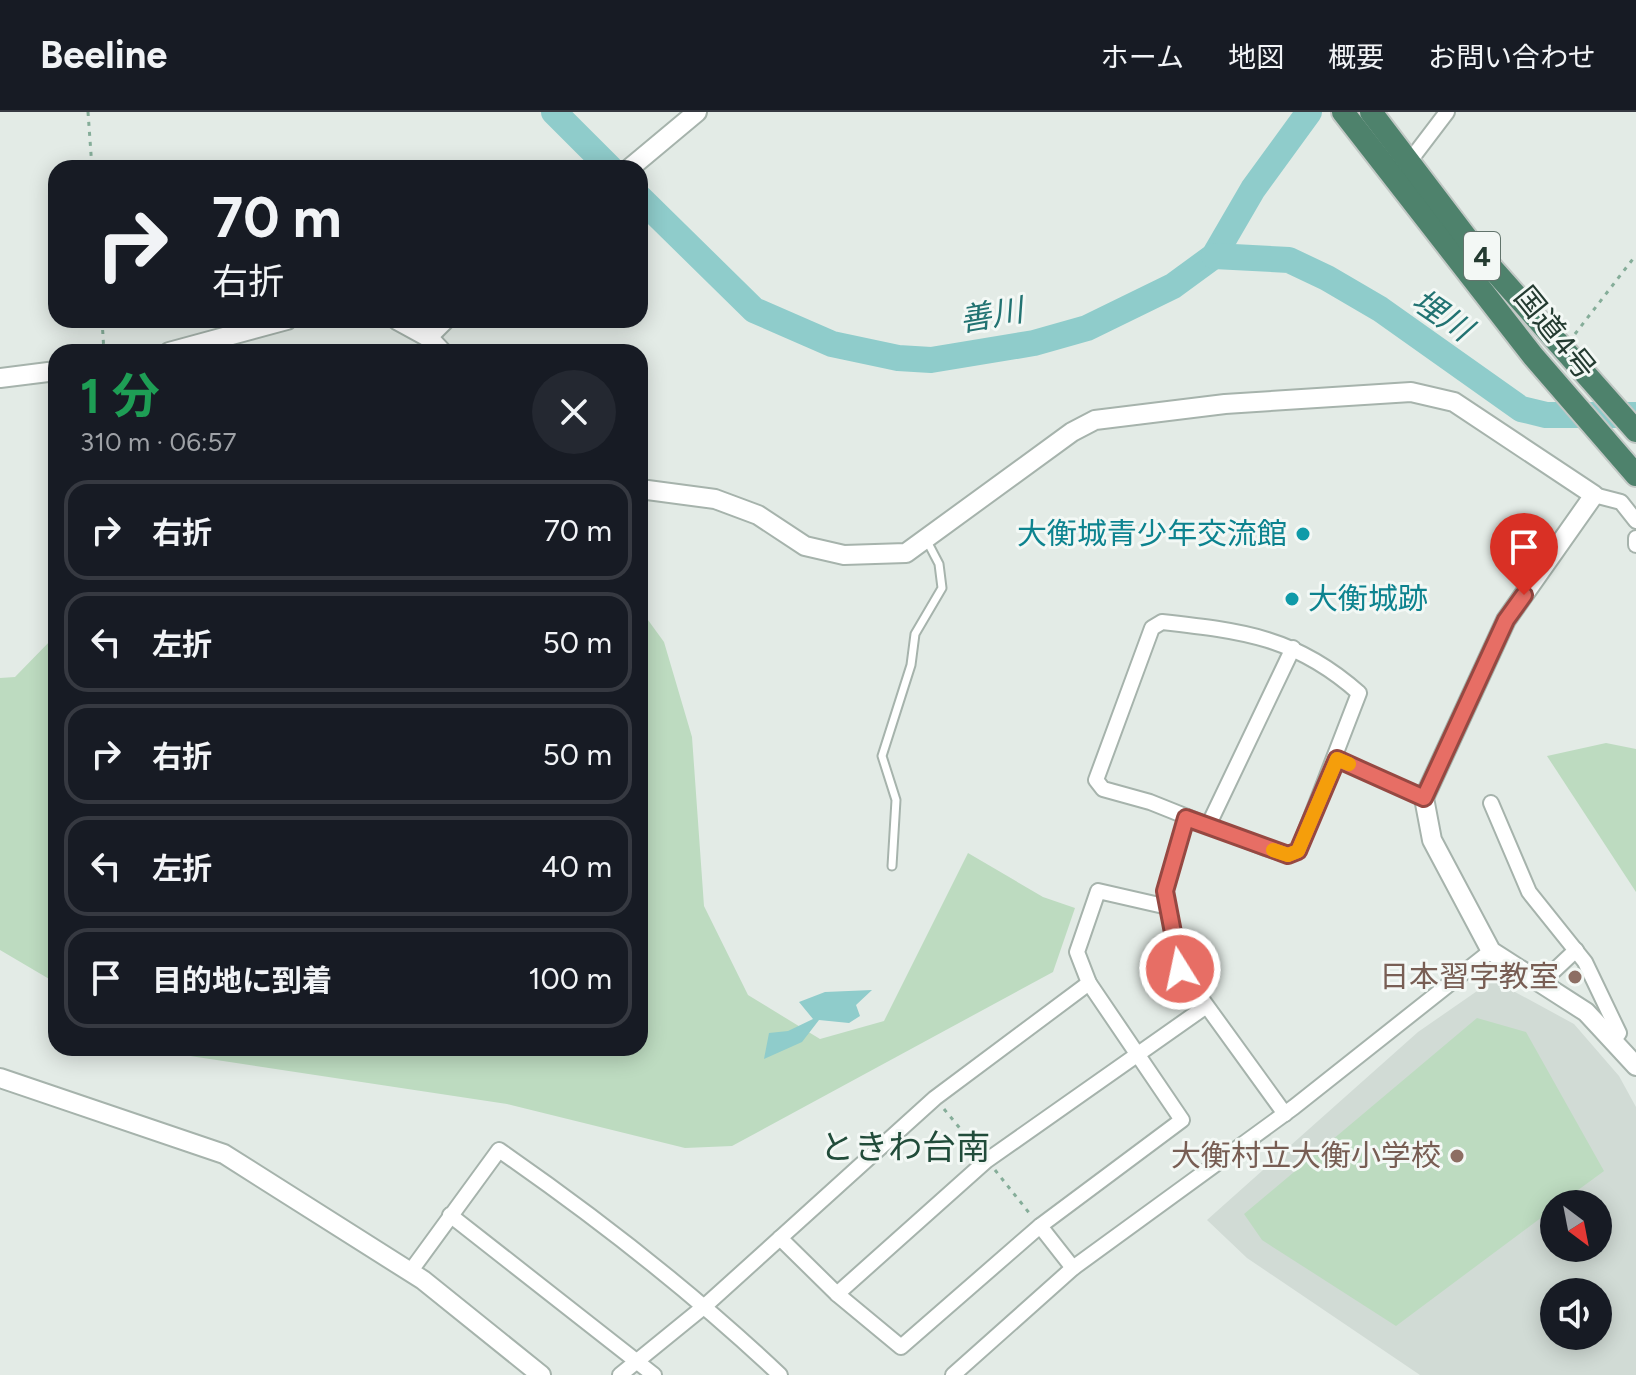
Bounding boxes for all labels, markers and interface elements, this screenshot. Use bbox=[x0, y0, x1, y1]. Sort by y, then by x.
text: Beeline bbox=[40, 32, 167, 78]
text: ホーム bbox=[1101, 40, 1184, 74]
text: 地図 bbox=[1228, 40, 1284, 74]
text: 概要 bbox=[1328, 40, 1384, 74]
text: お問い合わせ bbox=[1428, 40, 1596, 74]
text: 70 m bbox=[212, 184, 342, 251]
icon: right bbox=[80, 192, 184, 296]
road number: 4 bbox=[1464, 232, 1500, 280]
text: 右折 bbox=[212, 260, 284, 303]
street label: 国道4号 bbox=[1507, 279, 1604, 387]
water label: 埋川 bbox=[1405, 281, 1482, 350]
water label: 善川 bbox=[956, 290, 1029, 339]
text: 1 分 bbox=[80, 367, 160, 425]
button: close bbox=[532, 370, 616, 454]
text: 310 m · 06:57 bbox=[80, 426, 236, 458]
icon: right bbox=[84, 508, 128, 552]
text: 70 m bbox=[544, 512, 612, 549]
pin bbox=[1490, 513, 1558, 595]
text: 右折 bbox=[152, 514, 212, 551]
place label: 大衡城青少年交流館 bbox=[1017, 515, 1287, 552]
marker: 大衡城青少年交流館 bbox=[1294, 525, 1312, 543]
icon: arrive bbox=[1502, 525, 1546, 569]
place label: 大衡城跡 bbox=[1308, 580, 1428, 617]
marker: 大衡城跡 bbox=[1283, 590, 1301, 608]
icon: left bbox=[84, 620, 128, 664]
text: 50 m bbox=[543, 624, 612, 661]
text: 左折 bbox=[152, 626, 212, 663]
icon: right bbox=[84, 732, 128, 776]
text: 50 m bbox=[543, 736, 612, 773]
text: 右折 bbox=[152, 738, 212, 775]
icon: left bbox=[84, 844, 128, 888]
text: 40 m bbox=[541, 848, 612, 885]
text: 左折 bbox=[152, 850, 212, 887]
position arrow bbox=[1138, 927, 1222, 1011]
icon: arrive bbox=[84, 956, 128, 1000]
place label: 日本習字教室 bbox=[1379, 958, 1559, 995]
text: 100 m bbox=[528, 960, 612, 997]
text: 目的地に到着 bbox=[152, 962, 332, 999]
marker: 日本習字教室 bbox=[1566, 968, 1584, 986]
district label: ときわ台南 bbox=[820, 1127, 990, 1168]
place label: 大衡村立大衡小学校 bbox=[1171, 1137, 1441, 1174]
marker: 大衡村立大衡小学校 bbox=[1448, 1147, 1466, 1165]
north arrow bbox=[1540, 1190, 1612, 1262]
map controls bbox=[1540, 1190, 1612, 1350]
button: sound bbox=[1540, 1278, 1612, 1350]

